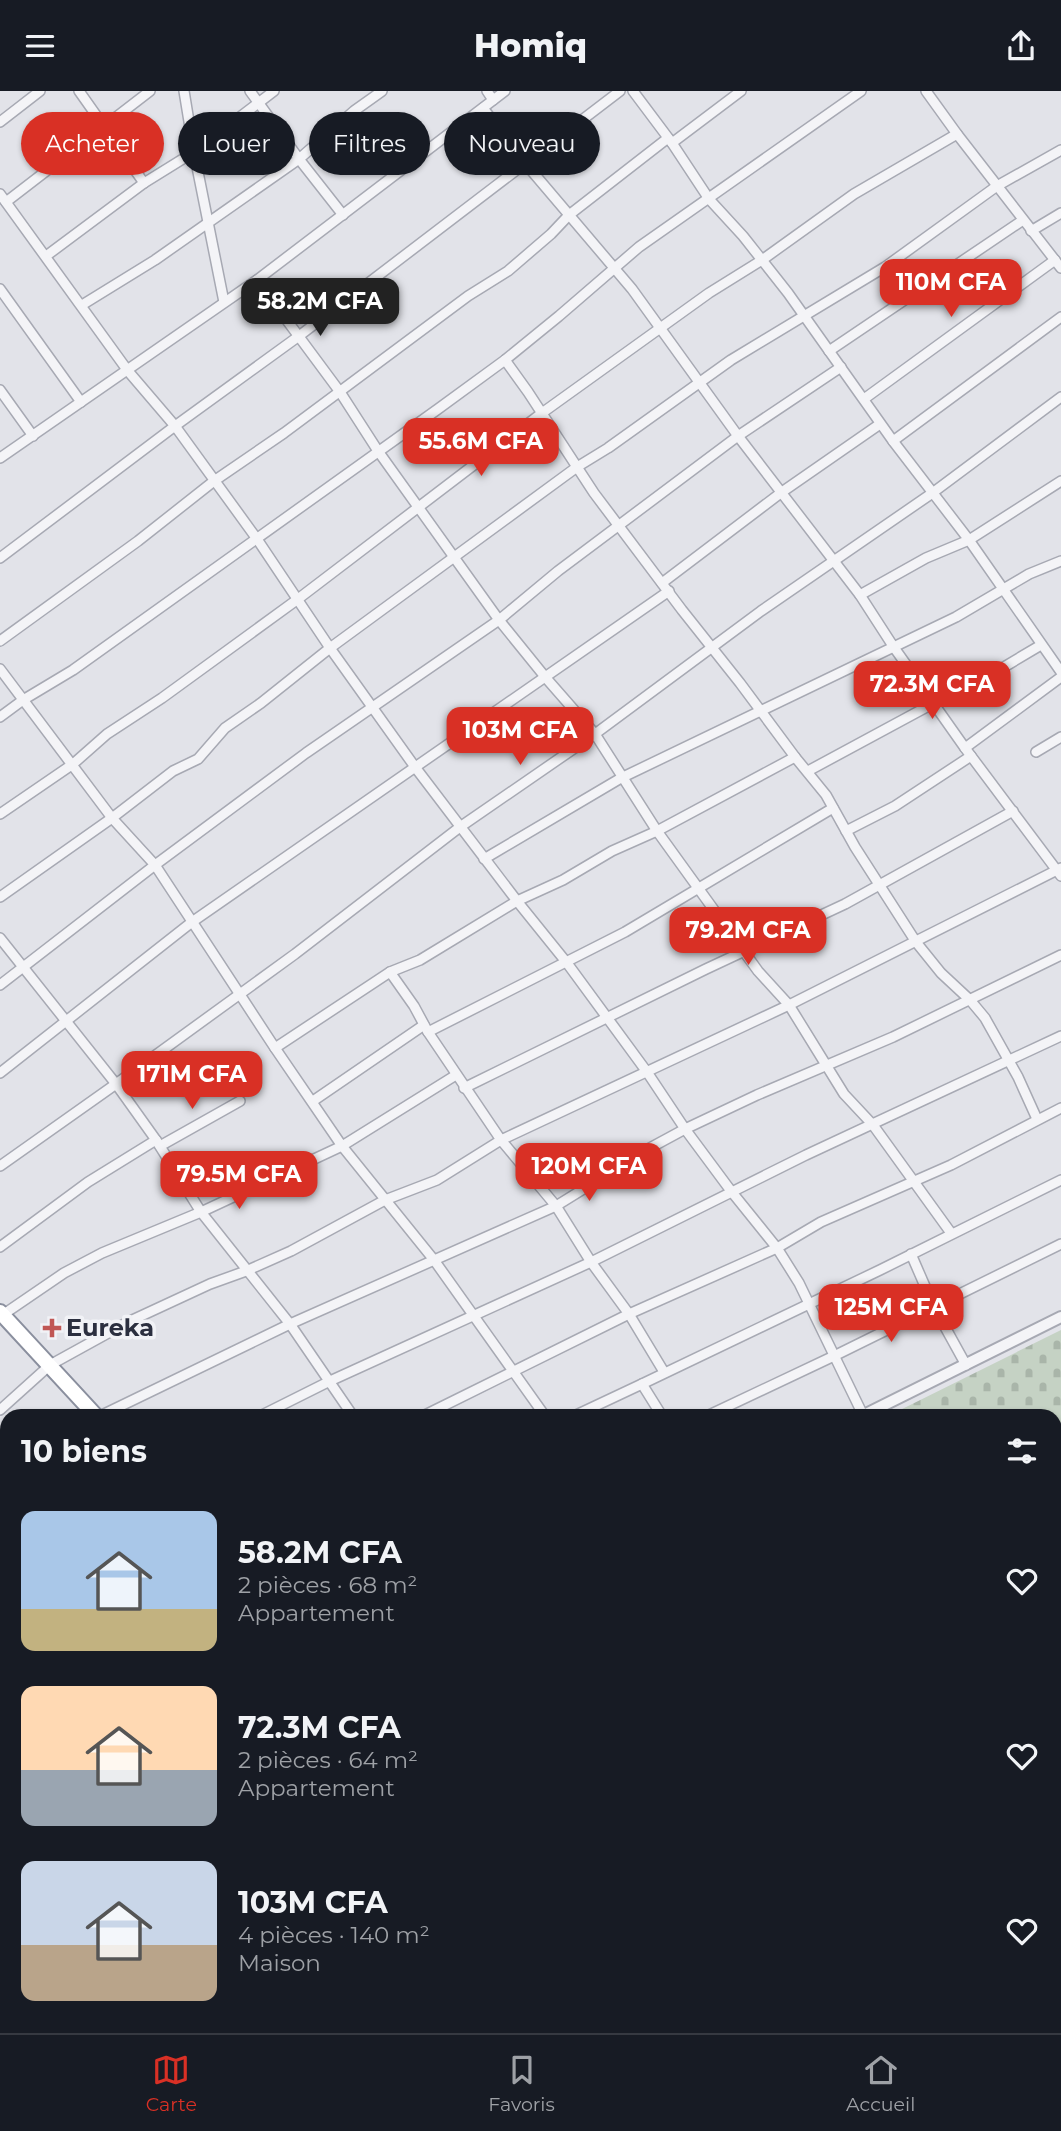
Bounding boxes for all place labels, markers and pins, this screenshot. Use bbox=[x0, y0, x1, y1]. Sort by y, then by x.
pin: 110M CFA bbox=[879, 259, 1023, 319]
pin: 58.2M CFA bbox=[240, 279, 400, 338]
pin: 55.6M CFA bbox=[401, 419, 561, 478]
pin: 72.3M CFA bbox=[852, 661, 1012, 721]
pin: 103M CFA bbox=[448, 707, 592, 767]
pin: 79.2M CFA bbox=[668, 907, 828, 967]
pin: 171M CFA bbox=[120, 1051, 264, 1111]
pin: 120M CFA bbox=[517, 1143, 661, 1203]
pin: 79.5M CFA bbox=[159, 1151, 319, 1211]
pin: 125M CFA bbox=[819, 1285, 963, 1344]
place label: Eureka bbox=[66, 1313, 154, 1342]
marker: Eureka bbox=[44, 1320, 60, 1336]

